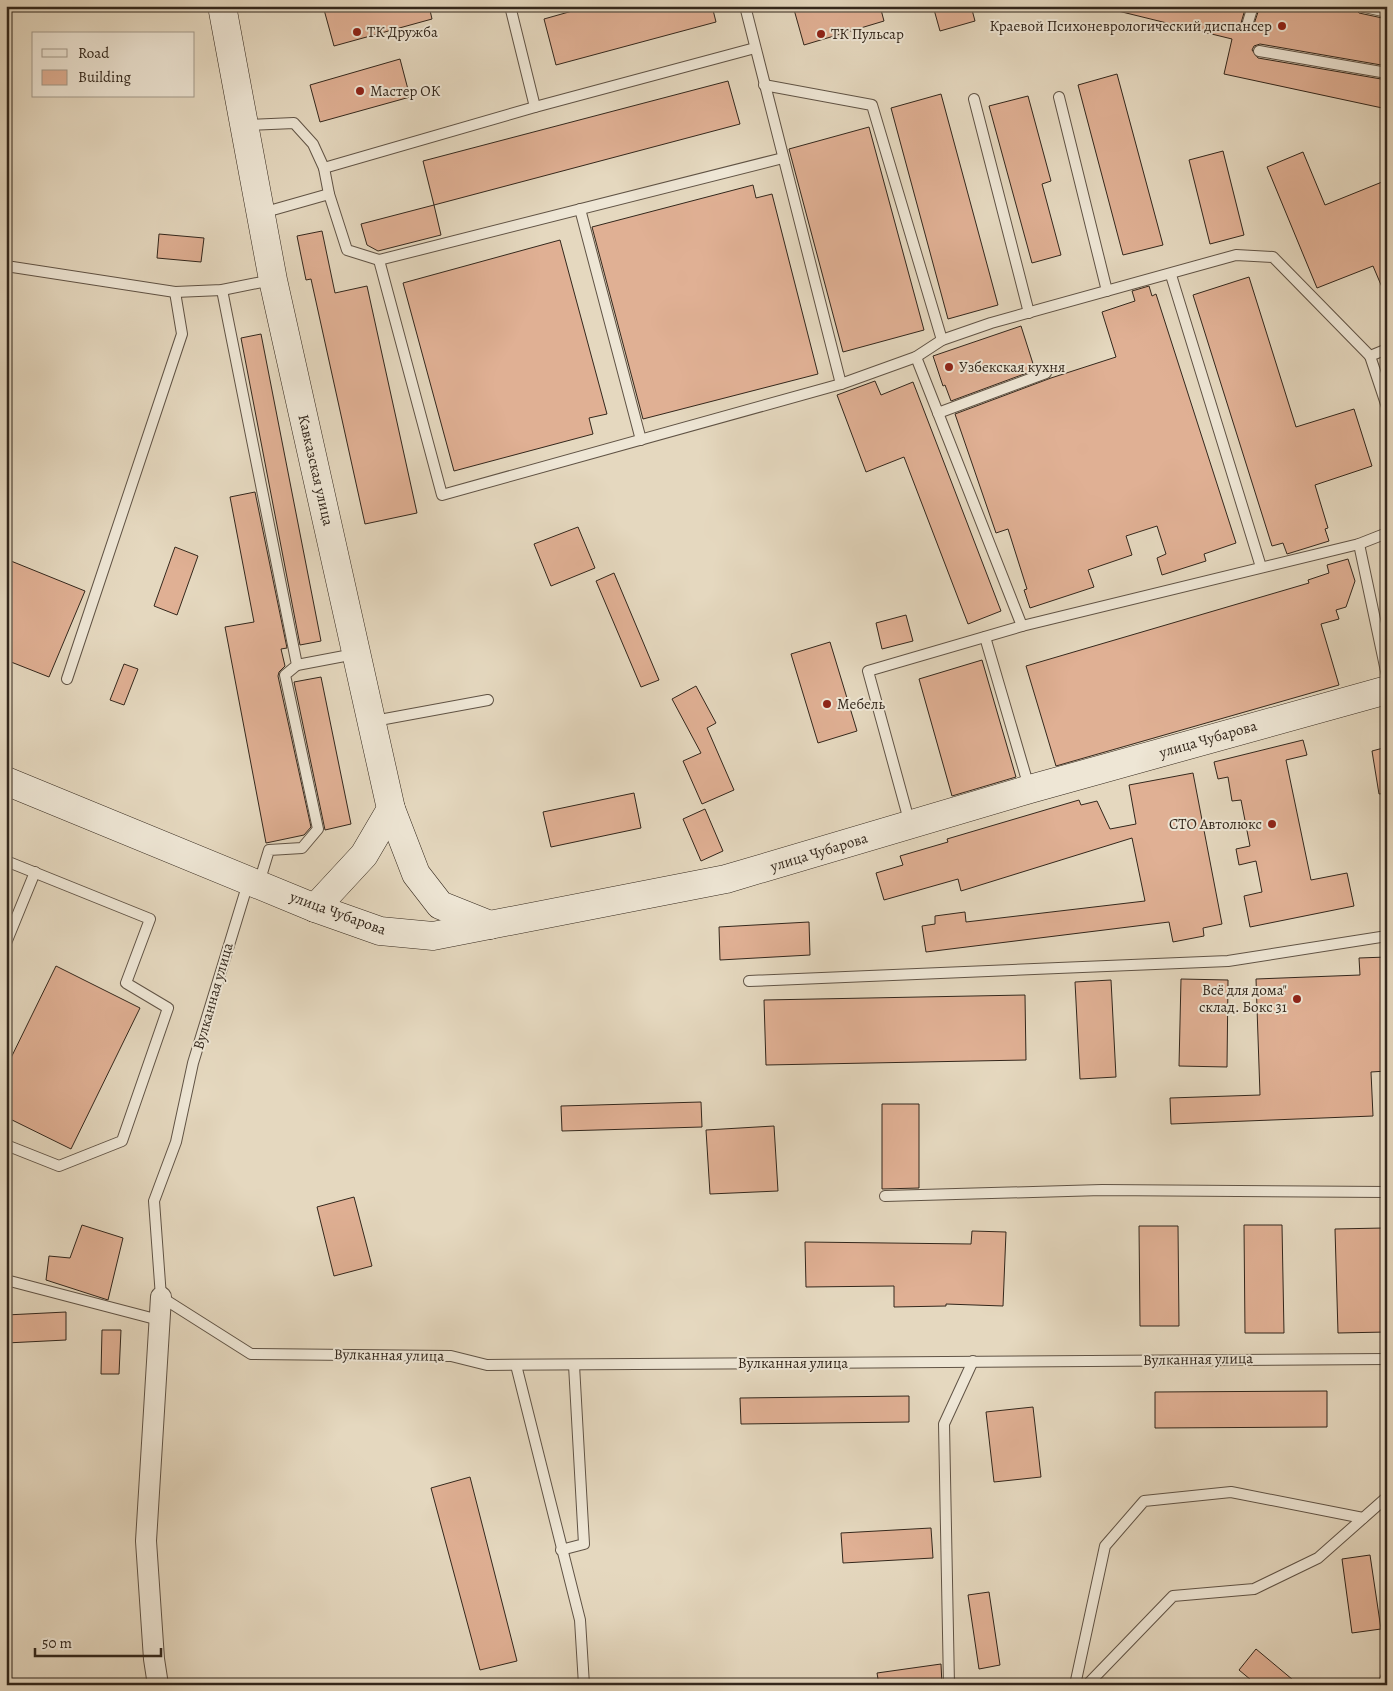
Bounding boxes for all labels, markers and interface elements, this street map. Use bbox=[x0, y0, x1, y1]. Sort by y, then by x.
place label: Краевой Психоневрологический диспансер bbox=[989, 16, 1272, 36]
marker: Краевой Психоневрологический диспансер bbox=[1276, 20, 1288, 32]
place label: ТК Дружба bbox=[367, 22, 438, 42]
place label: ТК Пульсар bbox=[831, 24, 904, 44]
marker: ТК Дружба bbox=[351, 26, 363, 38]
marker: ТК Пульсар bbox=[815, 28, 827, 40]
legend bbox=[32, 32, 195, 98]
text: Road bbox=[78, 43, 110, 63]
text: Building bbox=[78, 67, 131, 87]
place label: Мастер ОК bbox=[370, 81, 441, 101]
marker: Мастер ОК bbox=[354, 85, 366, 97]
place label: Узбекская кухня bbox=[959, 357, 1065, 377]
marker: Узбекская кухня bbox=[943, 361, 955, 373]
street label: Кавказская улица bbox=[293, 412, 339, 528]
place label: Мебель bbox=[837, 694, 885, 714]
marker: Мебель bbox=[821, 698, 833, 710]
street label: улица Чубарова bbox=[1156, 715, 1259, 763]
place label: СТО Автолюкс bbox=[1169, 814, 1262, 834]
marker: СТО Автолюкс bbox=[1266, 818, 1278, 830]
street label: улица Чубарова bbox=[767, 828, 870, 877]
street label: улица Чубарова bbox=[286, 886, 389, 940]
street label: Вулканная улица bbox=[188, 940, 238, 1052]
place label: Всё для дома" склад. Бокс 31 bbox=[1199, 980, 1287, 1017]
marker: Всё для дома" склад. Бокс 31 bbox=[1291, 993, 1303, 1005]
street label: Вулканная улица bbox=[334, 1344, 444, 1366]
street label: Вулканная улица bbox=[1143, 1348, 1253, 1370]
street label: Вулканная улица bbox=[738, 1353, 848, 1373]
scale bar bbox=[35, 1626, 161, 1658]
text: 50 m bbox=[42, 1633, 72, 1653]

